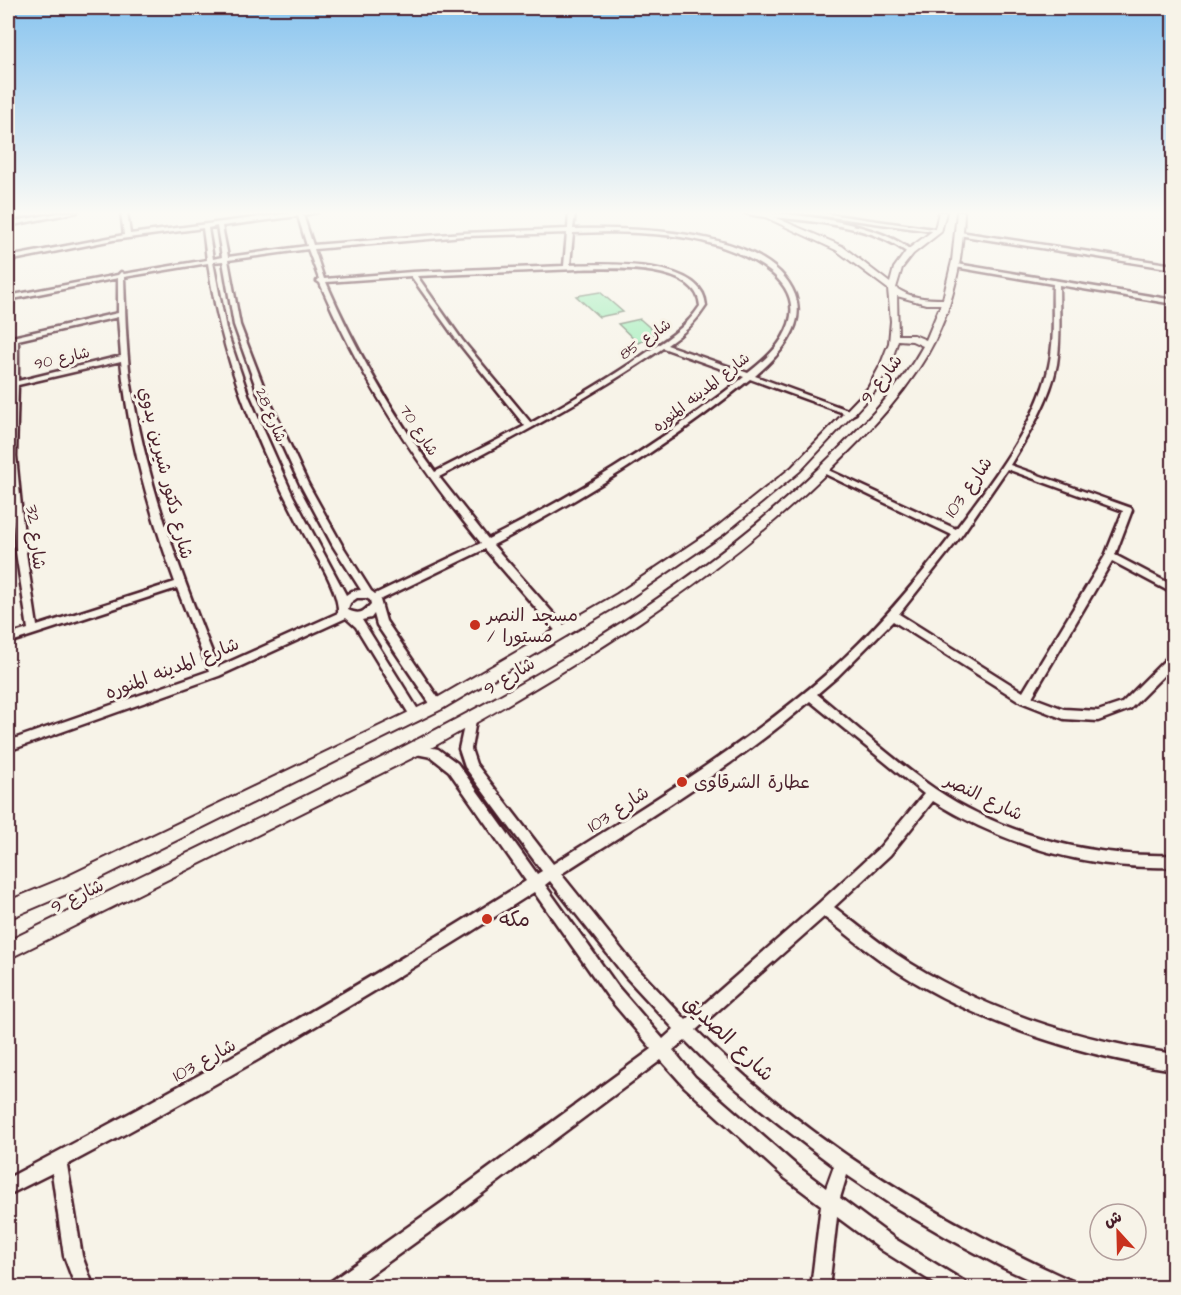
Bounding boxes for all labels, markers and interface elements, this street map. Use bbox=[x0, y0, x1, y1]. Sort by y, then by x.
street label: شارع 85 bbox=[615, 314, 675, 365]
street label: شارع 90 bbox=[32, 342, 92, 375]
street label: شارع المدينه المنوره bbox=[648, 348, 754, 437]
street label: شارع 9 bbox=[854, 349, 908, 409]
street label: شارع دكتور شيرين بدوي bbox=[132, 384, 199, 562]
street label: شارع 28 bbox=[250, 385, 291, 445]
street label: شارع 70 bbox=[394, 401, 443, 460]
street label: شارع 103 bbox=[938, 452, 998, 523]
street label: شارع 32 bbox=[19, 503, 52, 571]
place label: مسجد النصر / مستورا bbox=[485, 603, 578, 649]
marker: مسجد النصر / مستورا bbox=[468, 618, 482, 632]
street label: شارع المدينه المنوره bbox=[102, 631, 243, 706]
street label: شارع 9 bbox=[479, 651, 540, 702]
street label: شارع النصر bbox=[939, 767, 1027, 827]
place label: عطارة الشرقاوى bbox=[694, 770, 810, 795]
marker: عطارة الشرقاوى bbox=[675, 775, 689, 789]
street label: شارع 103 bbox=[583, 780, 654, 839]
street label: شارع 9 bbox=[46, 873, 108, 920]
place label: مكه bbox=[499, 905, 530, 934]
marker: مكه bbox=[480, 912, 494, 926]
street label: شارع الصديق bbox=[677, 989, 781, 1088]
street label: شارع 103 bbox=[168, 1033, 240, 1088]
north arrow bbox=[1088, 1202, 1148, 1262]
text: ش bbox=[1100, 1206, 1125, 1233]

